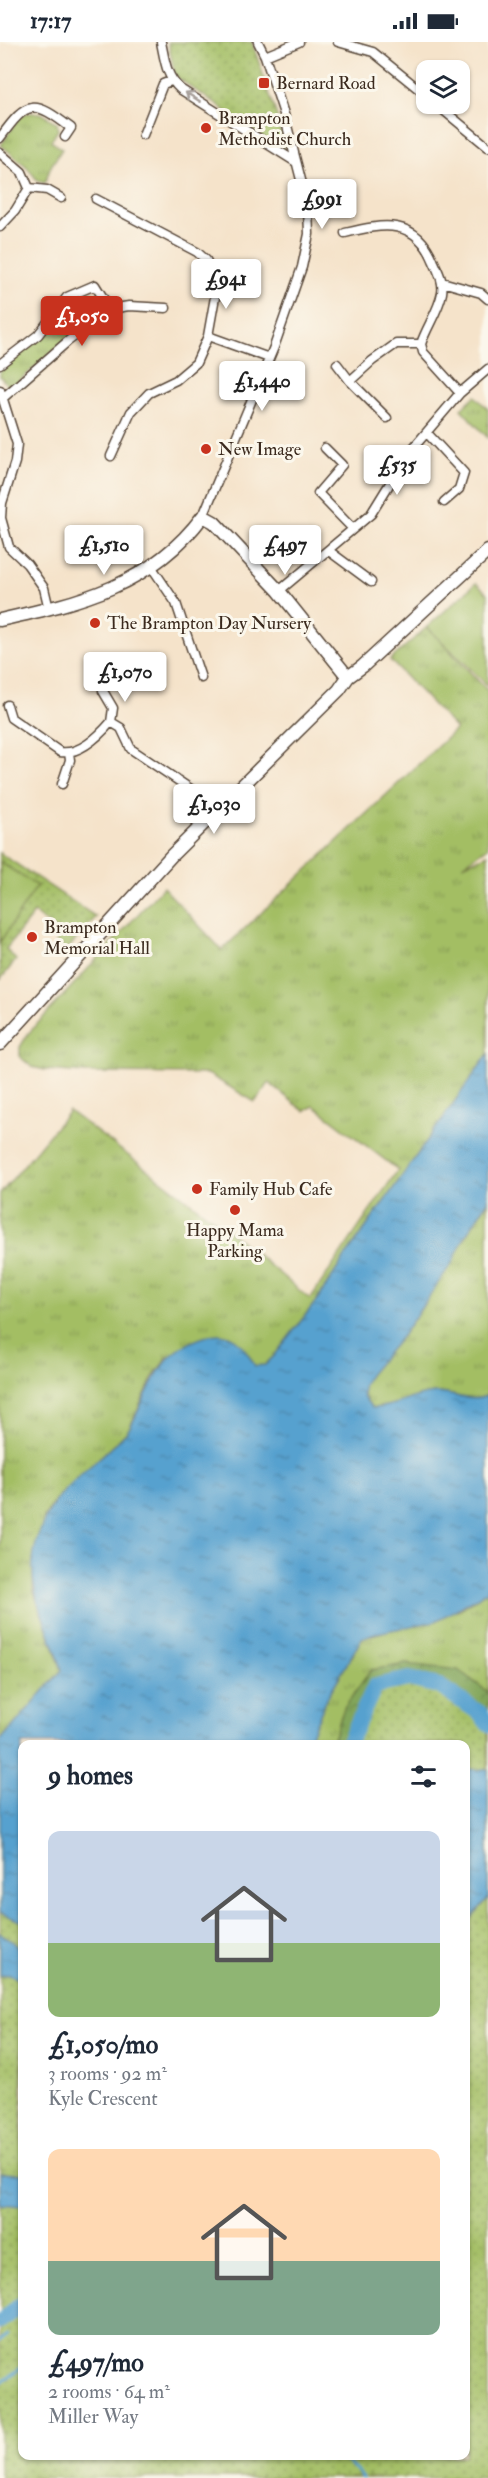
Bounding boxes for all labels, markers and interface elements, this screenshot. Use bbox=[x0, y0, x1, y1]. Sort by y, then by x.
text: 17:17 bbox=[30, 7, 71, 35]
map controls bbox=[416, 60, 470, 114]
button: layers bbox=[416, 60, 470, 114]
place label: Bernard Road bbox=[276, 72, 376, 95]
marker: Bernard Road bbox=[257, 76, 271, 90]
one-way arrow bbox=[185, 91, 202, 103]
place label: Brampton Methodist Church bbox=[218, 107, 352, 151]
marker: Brampton Methodist Church bbox=[199, 121, 213, 135]
pin: £991 bbox=[286, 179, 358, 230]
text: £991 bbox=[301, 186, 343, 211]
pin: £941 bbox=[190, 259, 262, 310]
text: £941 bbox=[205, 266, 247, 291]
pin: £1,050 bbox=[33, 296, 131, 347]
text: £1,050 bbox=[55, 303, 109, 328]
pin: £1,440 bbox=[213, 361, 311, 412]
text: £1,440 bbox=[233, 368, 291, 393]
place label: New Image bbox=[218, 438, 302, 461]
marker: New Image bbox=[199, 442, 213, 456]
pin: £535 bbox=[361, 445, 433, 496]
text: £535 bbox=[378, 452, 416, 477]
pin: £1,510 bbox=[55, 525, 153, 576]
pin: £497 bbox=[249, 525, 321, 576]
text: £1,510 bbox=[78, 532, 130, 557]
text: £497 bbox=[263, 532, 307, 557]
place label: The Brampton Day Nursery bbox=[107, 612, 312, 635]
marker: The Brampton Day Nursery bbox=[88, 616, 102, 630]
pin: £1,070 bbox=[76, 652, 174, 703]
text: £1,070 bbox=[98, 659, 152, 684]
pin: £1,030 bbox=[165, 784, 263, 835]
text: £1,030 bbox=[187, 791, 241, 816]
place label: Brampton Memorial Hall bbox=[44, 916, 150, 960]
marker: Brampton Memorial Hall bbox=[25, 930, 39, 944]
place label: Family Hub Cafe bbox=[209, 1178, 333, 1201]
marker: Family Hub Cafe bbox=[190, 1182, 204, 1196]
marker: Happy Mama Parking bbox=[228, 1203, 242, 1217]
place label: Happy Mama Parking bbox=[186, 1219, 285, 1263]
text: 9 homes bbox=[48, 1760, 133, 1792]
icon: filters bbox=[407, 1760, 440, 1793]
icon: home bbox=[190, 1870, 298, 1978]
text: £1,050/mo bbox=[48, 2029, 158, 2061]
text: 3 rooms · 92 m² bbox=[48, 2061, 167, 2086]
text: Kyle Crescent bbox=[48, 2086, 158, 2111]
icon: home bbox=[190, 2188, 298, 2296]
text: £497/mo bbox=[48, 2347, 144, 2379]
text: 2 rooms · 64 m² bbox=[48, 2379, 170, 2404]
text: Miller Way bbox=[48, 2404, 138, 2429]

